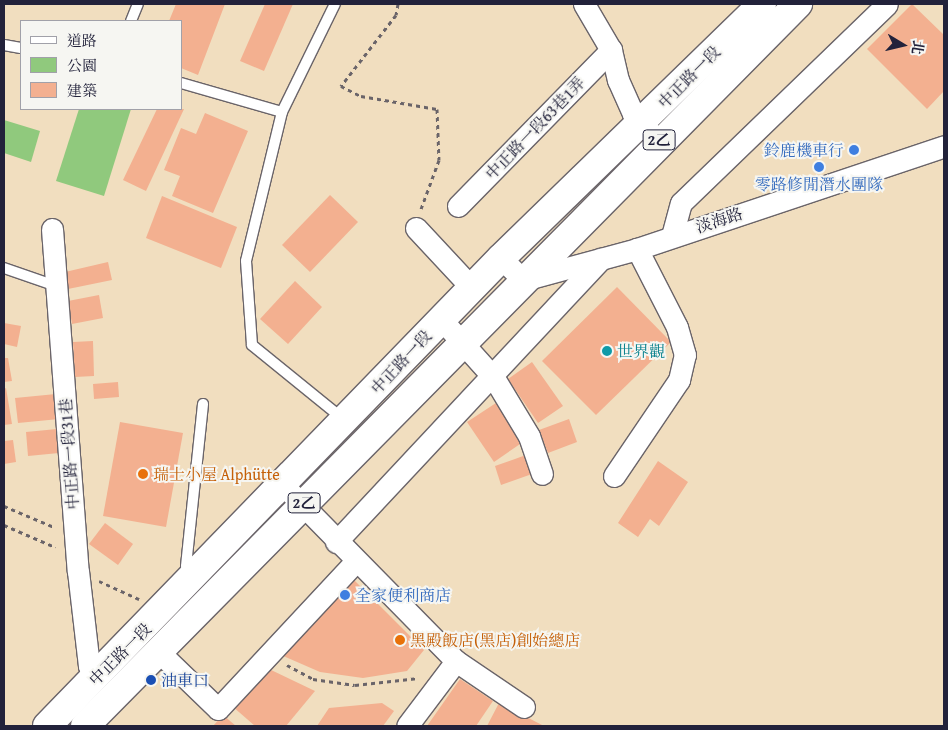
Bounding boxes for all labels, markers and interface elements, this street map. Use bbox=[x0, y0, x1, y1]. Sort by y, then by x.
legend bbox=[20, 20, 182, 110]
north arrow bbox=[878, 20, 928, 70]
text: 道路 bbox=[67, 30, 97, 51]
text: 北 bbox=[907, 39, 929, 56]
street label: 中正路一段 bbox=[654, 42, 724, 112]
text: 公園 bbox=[67, 55, 97, 76]
street label: 中正路一段63巷1弄 bbox=[481, 73, 589, 183]
text: 建築 bbox=[67, 80, 97, 101]
road number: 2乙 bbox=[642, 128, 676, 152]
place label: 鈴鹿機車行 bbox=[764, 140, 844, 160]
marker: 鈴鹿機車行 bbox=[848, 144, 860, 156]
marker: 零路修閒潛水團隊 bbox=[813, 161, 825, 173]
place label: 零路修閒潛水團隊 bbox=[755, 174, 883, 194]
street label: 淡海路 bbox=[693, 203, 745, 237]
street label: 中正路一段 bbox=[367, 326, 435, 398]
place label: 世界觀 bbox=[617, 341, 665, 361]
marker: 世界觀 bbox=[601, 345, 613, 357]
street label: 中正路一段31巷 bbox=[56, 398, 82, 510]
place label: 瑞士小屋 Alphütte bbox=[153, 464, 280, 484]
marker: 瑞士小屋 Alphütte bbox=[137, 468, 149, 480]
road number: 2乙 bbox=[286, 490, 322, 516]
place label: 全家便利商店 bbox=[355, 585, 451, 605]
marker: 全家便利商店 bbox=[339, 589, 351, 601]
street label: 中正路一段 bbox=[85, 619, 155, 689]
place label: 黑殿飯店(黑店)創始總店 bbox=[410, 630, 580, 650]
marker: 黑殿飯店(黑店)創始總店 bbox=[394, 634, 406, 646]
place label: 油車口 bbox=[161, 670, 209, 690]
marker: 油車口 bbox=[145, 674, 157, 686]

